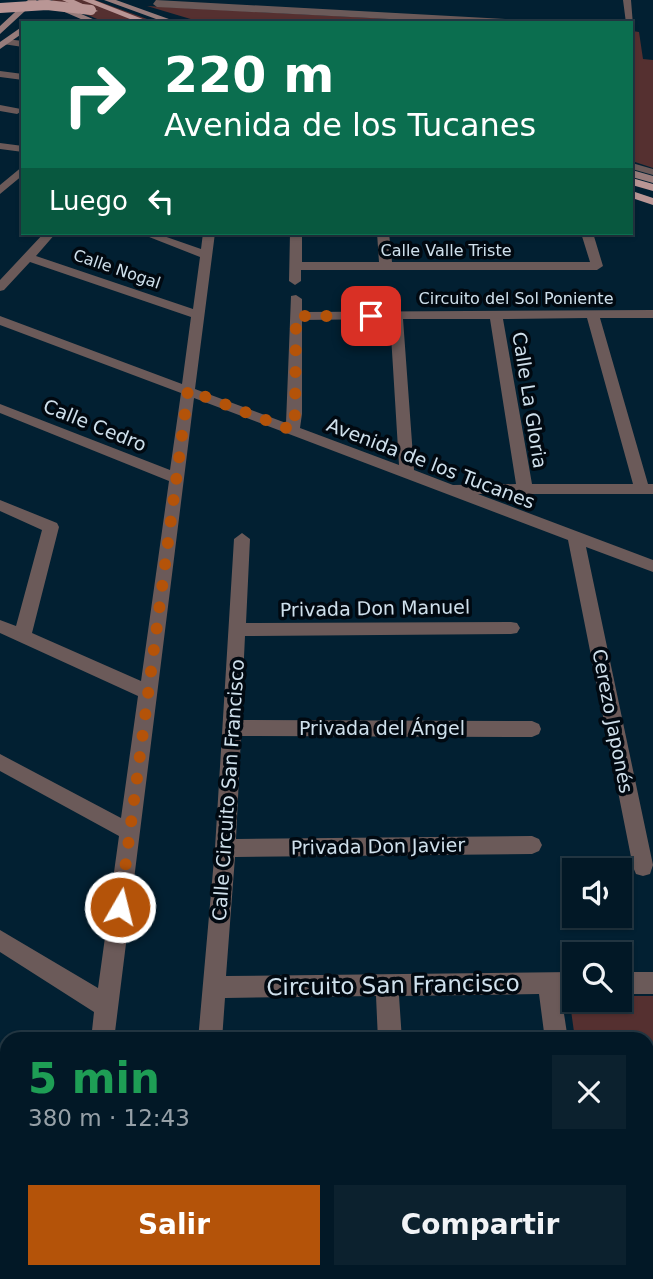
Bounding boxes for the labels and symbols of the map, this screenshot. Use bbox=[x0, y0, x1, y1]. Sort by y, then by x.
street label: Calle Valle Triste bbox=[380, 241, 512, 260]
street label: Calle Nogal bbox=[71, 245, 163, 293]
pin bbox=[341, 286, 401, 346]
street label: Circuito del Sol Poniente bbox=[419, 289, 613, 308]
street label: Calle La Gloria bbox=[508, 330, 552, 470]
street label: Calle Cedro bbox=[40, 394, 150, 456]
street label: Avenida de los Tucanes bbox=[324, 413, 538, 513]
street label: Privada Don Manuel bbox=[280, 595, 470, 621]
street label: Cerezo Japonés bbox=[588, 647, 638, 795]
street label: Calle Circuito San Francisco bbox=[208, 658, 248, 922]
street label: Privada del Ángel bbox=[299, 717, 465, 739]
street label: Privada Don Javier bbox=[291, 833, 466, 859]
position arrow bbox=[83, 870, 157, 944]
street label: Circuito San Francisco bbox=[266, 970, 520, 1000]

